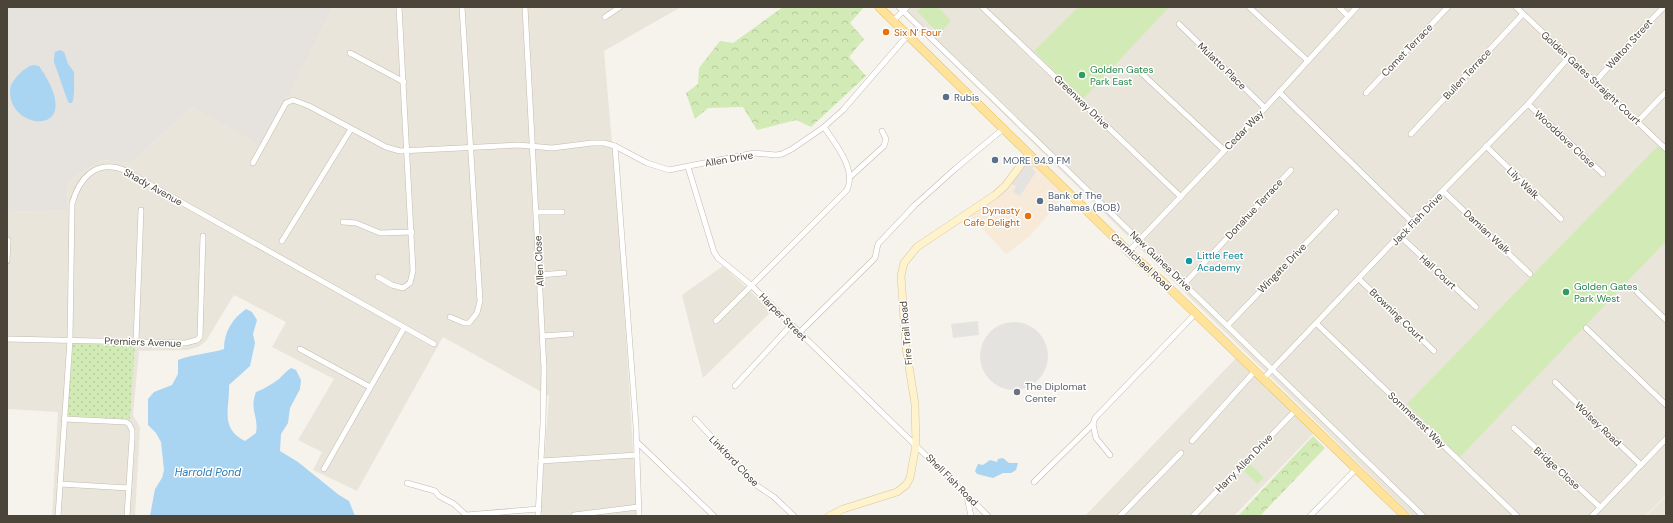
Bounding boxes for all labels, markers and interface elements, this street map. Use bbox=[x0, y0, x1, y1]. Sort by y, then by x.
street label: Walton Street bbox=[1603, 16, 1655, 72]
street label: Comet Terrace bbox=[1378, 21, 1436, 79]
place label: Six N' Four bbox=[894, 26, 942, 39]
marker: Six N' Four bbox=[881, 27, 891, 37]
street label: Golden Gates Straight Court bbox=[1538, 28, 1644, 128]
street label: Mulatto Place bbox=[1195, 39, 1249, 93]
street label: Bullen Terrace bbox=[1440, 46, 1494, 102]
place label: Golden Gates Park East bbox=[1090, 63, 1153, 88]
marker: Golden Gates Park East bbox=[1077, 70, 1087, 80]
street label: Greenway Drive bbox=[1051, 72, 1113, 132]
place label: Rubis bbox=[954, 91, 979, 104]
marker: Rubis bbox=[941, 92, 951, 102]
street label: Cedar Way bbox=[1222, 107, 1267, 153]
street label: Wooddove Close bbox=[1532, 107, 1598, 171]
street label: Allen Drive bbox=[704, 148, 754, 170]
place label: MORE 94.9 FM bbox=[1003, 154, 1070, 167]
marker: MORE 94.9 FM bbox=[990, 155, 1000, 165]
street label: Lily Walk bbox=[1504, 164, 1542, 202]
street label: Shady Avenue bbox=[121, 165, 185, 209]
street label: Donahue Terrace bbox=[1222, 176, 1286, 242]
place label: Bank of The Bahamas (BOB) bbox=[1048, 189, 1120, 214]
street label: Jack Fish Drive bbox=[1388, 190, 1446, 248]
marker: Bank of The Bahamas (BOB) bbox=[1035, 196, 1045, 206]
place label: Dynasty Cafe Delight bbox=[963, 204, 1020, 229]
street label: Damian Walk bbox=[1461, 207, 1513, 257]
marker: Dynasty Cafe Delight bbox=[1023, 211, 1033, 221]
street label: New Guinea Drive bbox=[1127, 228, 1195, 294]
street label: Carmichael Road bbox=[1108, 231, 1174, 293]
street label: Allen Close bbox=[531, 235, 547, 287]
street label: Wingate Drive bbox=[1255, 240, 1309, 296]
place label: Little Feet Academy bbox=[1197, 249, 1243, 274]
street label: Hall Court bbox=[1417, 252, 1459, 292]
marker: Little Feet Academy bbox=[1184, 256, 1194, 266]
place label: Golden Gates Park West bbox=[1574, 280, 1637, 305]
street label: Browning Court bbox=[1367, 285, 1427, 345]
marker: Golden Gates Park West bbox=[1561, 287, 1571, 297]
street label: Harper Street bbox=[756, 290, 810, 344]
street label: Fire Trail Road bbox=[897, 300, 915, 366]
street label: Premiers Avenue bbox=[104, 334, 182, 350]
place label: The Diplomat Center bbox=[1025, 380, 1087, 405]
marker: The Diplomat Center bbox=[1012, 387, 1022, 397]
street label: Sommerest Way bbox=[1385, 389, 1449, 451]
street label: Wolsey Road bbox=[1572, 399, 1624, 449]
street label: Harry Allen Drive bbox=[1213, 431, 1276, 495]
street label: Linkford Close bbox=[706, 433, 762, 489]
street label: Bridge Close bbox=[1531, 444, 1583, 492]
street label: Shell Fish Road bbox=[923, 451, 981, 509]
water label: Harrold Pond bbox=[175, 465, 241, 479]

